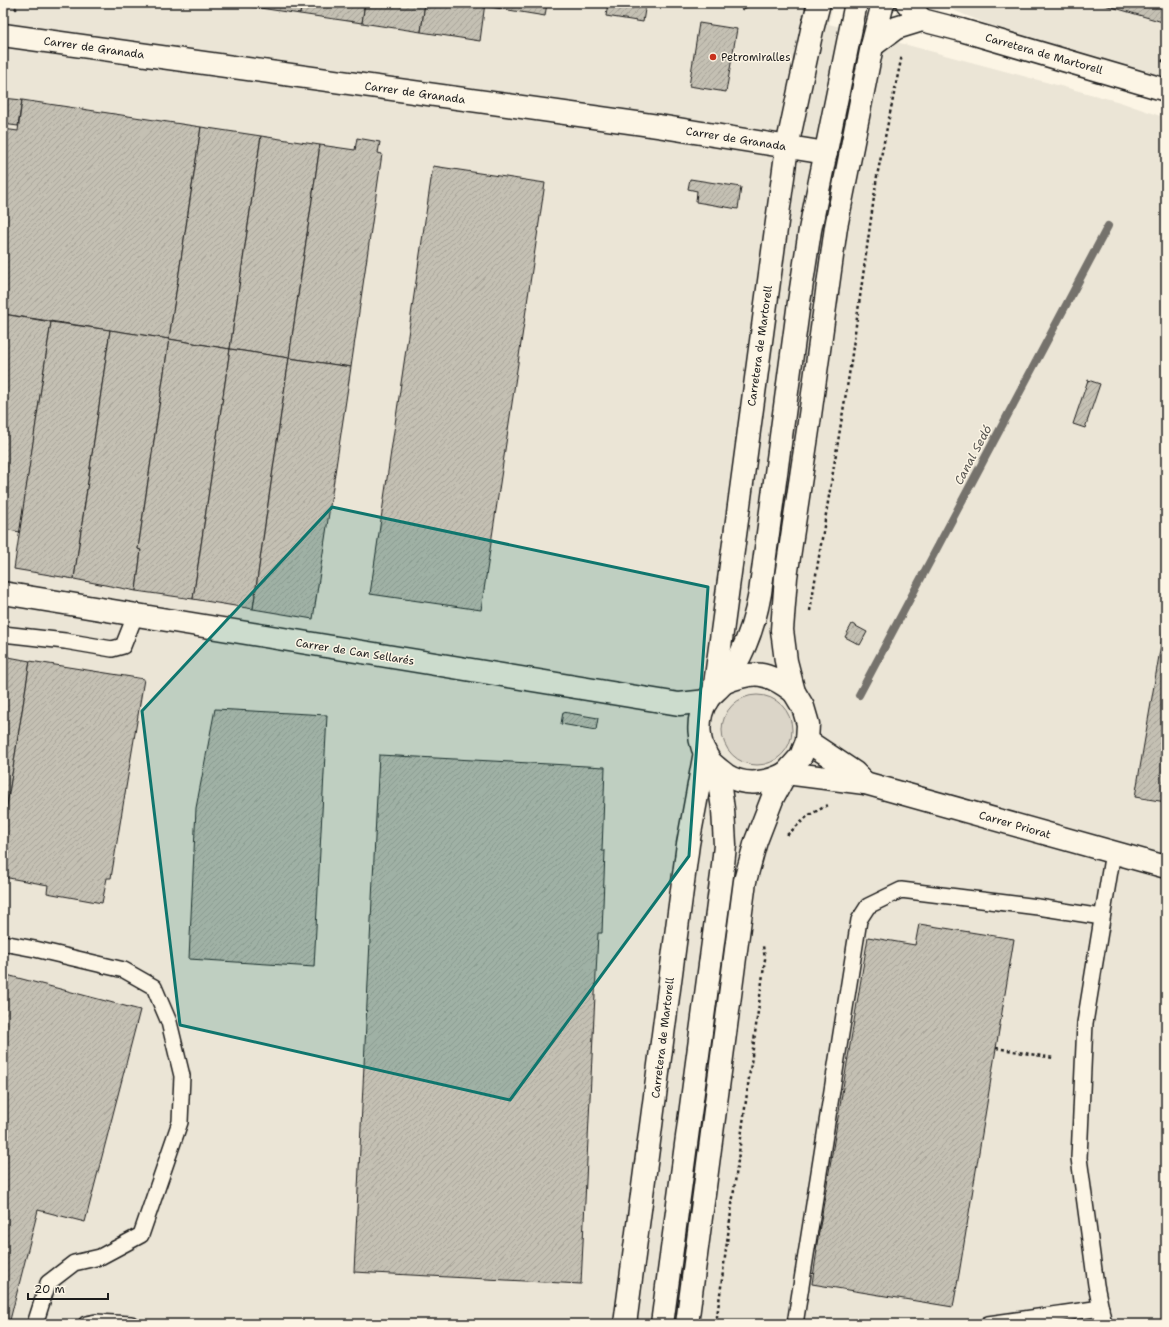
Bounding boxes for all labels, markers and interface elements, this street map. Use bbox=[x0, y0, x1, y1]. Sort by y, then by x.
street label: Carretera de Martorell bbox=[983, 30, 1105, 78]
street label: Carrer de Granada bbox=[43, 34, 145, 63]
place label: Petromiralles bbox=[721, 50, 791, 65]
marker: Petromiralles bbox=[708, 52, 718, 62]
street label: Carrer de Granada bbox=[364, 79, 466, 108]
street label: Carrer de Granada bbox=[685, 124, 787, 154]
street label: Carretera de Martorell bbox=[744, 284, 776, 407]
water label: Canal Sedó bbox=[951, 422, 995, 488]
street label: Carrer de Can Sellarés bbox=[295, 635, 415, 669]
street label: Carrer Priorat bbox=[977, 808, 1053, 842]
street label: Carretera de Martorell bbox=[648, 976, 678, 1099]
scale bar bbox=[28, 1275, 108, 1301]
text: 20 m bbox=[34, 1281, 65, 1297]

